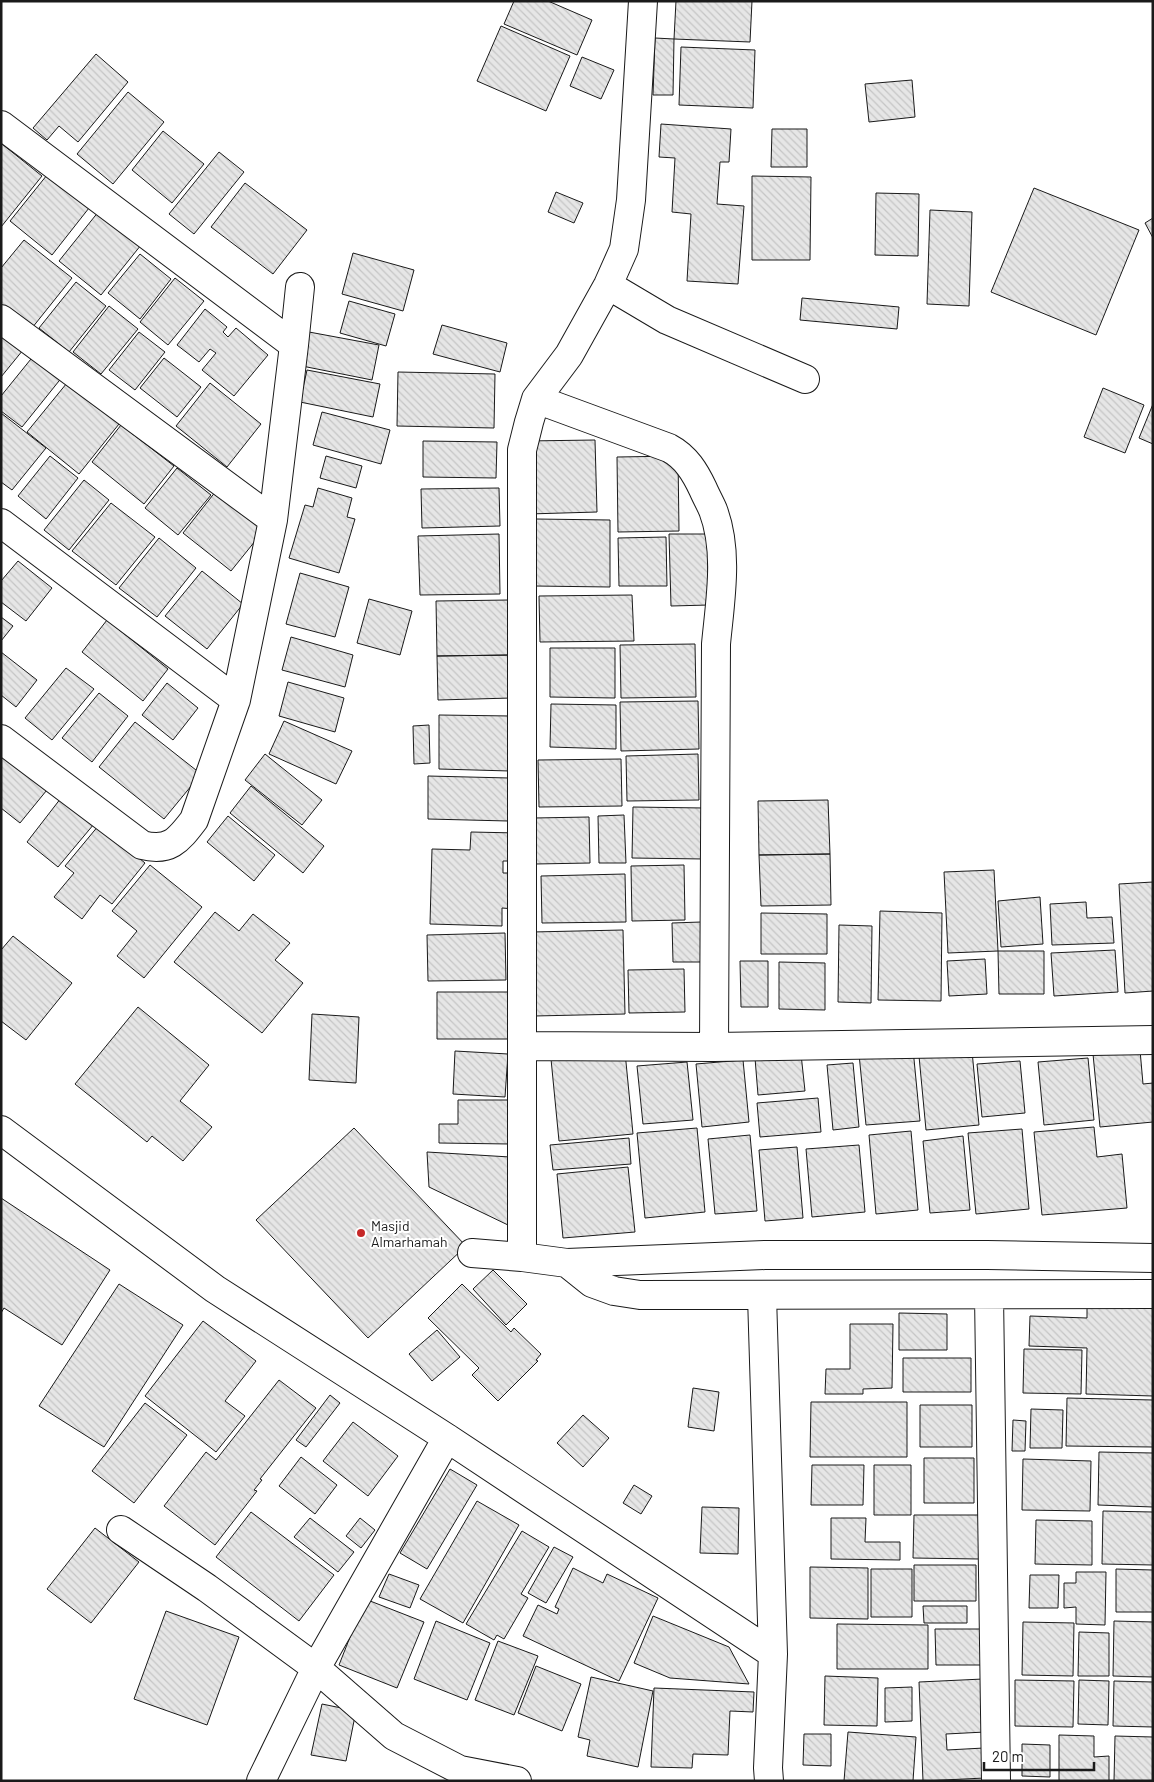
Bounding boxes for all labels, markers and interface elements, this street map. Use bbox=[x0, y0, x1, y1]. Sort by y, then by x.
place label: Masjid Almarhamah bbox=[371, 1217, 448, 1250]
marker: Masjid Almarhamah bbox=[355, 1227, 367, 1239]
scale bar bbox=[984, 1740, 1094, 1772]
text: 20 m bbox=[992, 1747, 1024, 1765]

